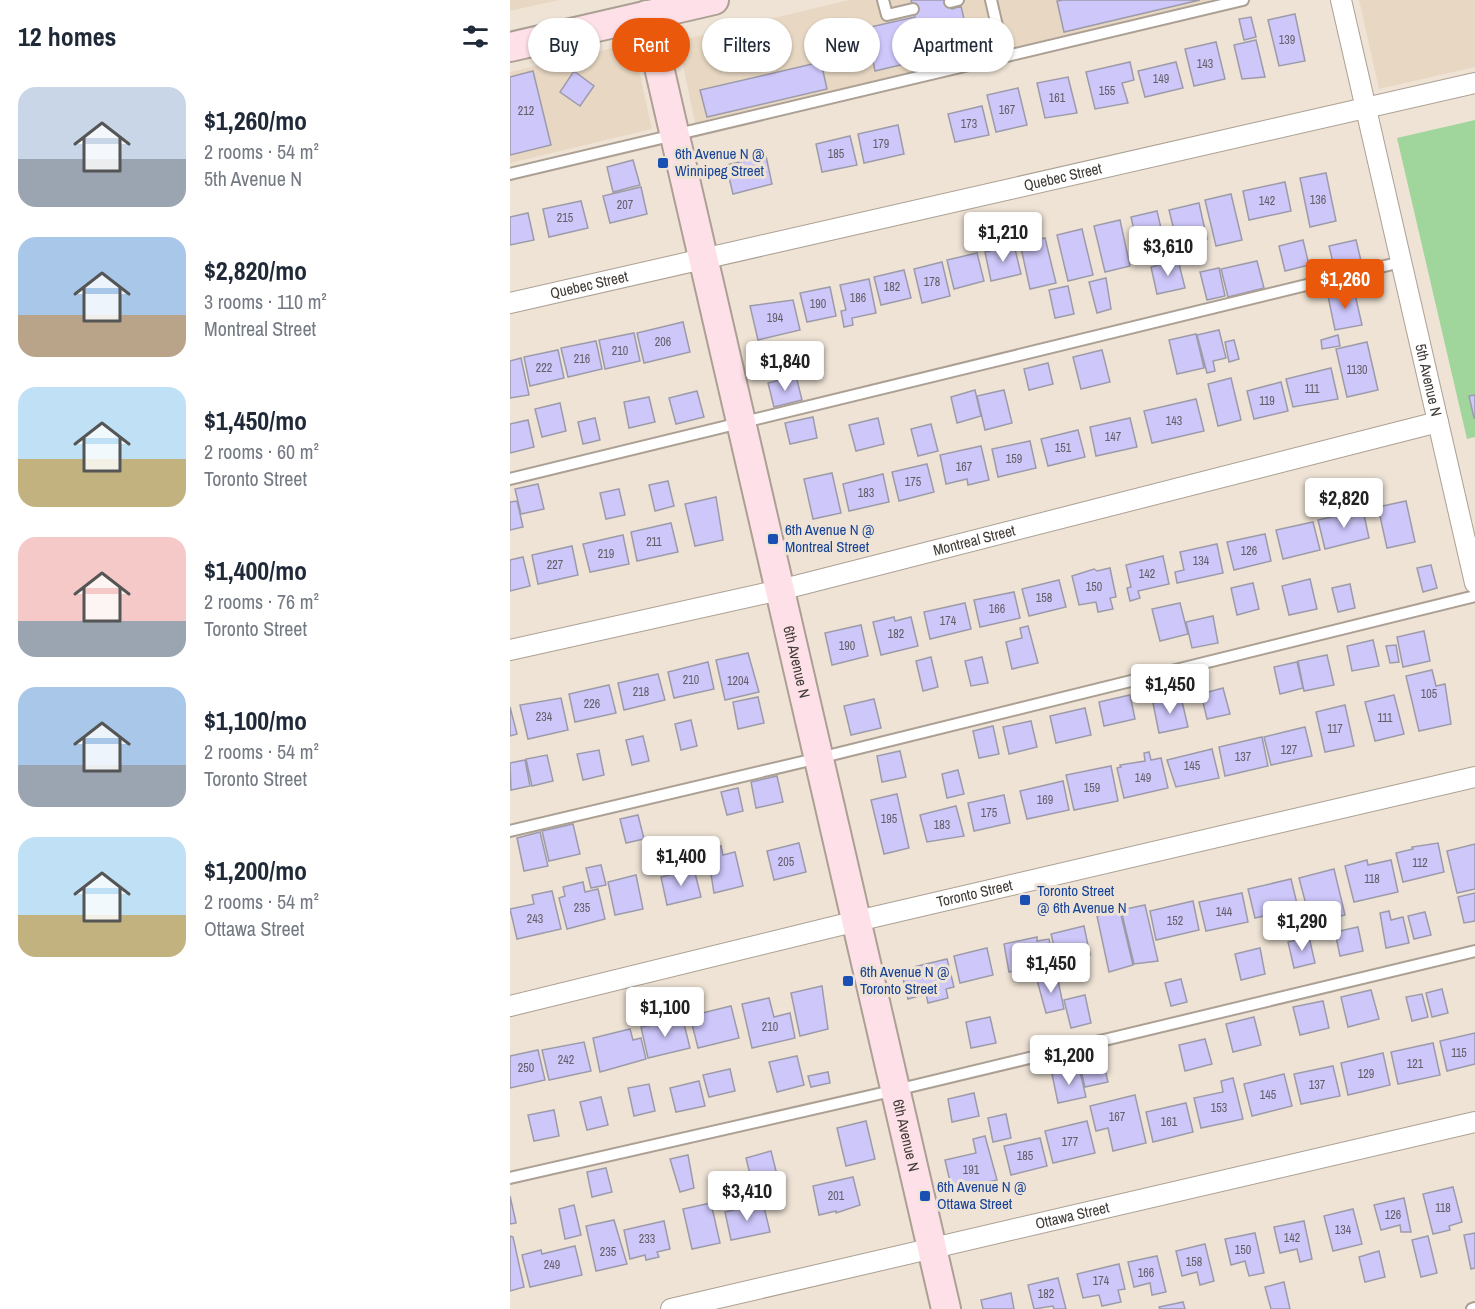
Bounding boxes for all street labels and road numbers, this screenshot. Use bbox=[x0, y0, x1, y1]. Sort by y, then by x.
street label: Quebec Street bbox=[1022, 157, 1104, 196]
street label: Quebec Street bbox=[548, 265, 630, 304]
street label: 5th Avenue N bbox=[1410, 342, 1447, 418]
street label: Montreal Street bbox=[931, 519, 1018, 561]
street label: 6th Avenue N bbox=[778, 624, 816, 700]
street label: Toronto Street bbox=[934, 874, 1015, 912]
street label: 6th Avenue N bbox=[888, 1097, 925, 1174]
street label: Ottawa Street bbox=[1033, 1196, 1112, 1234]

